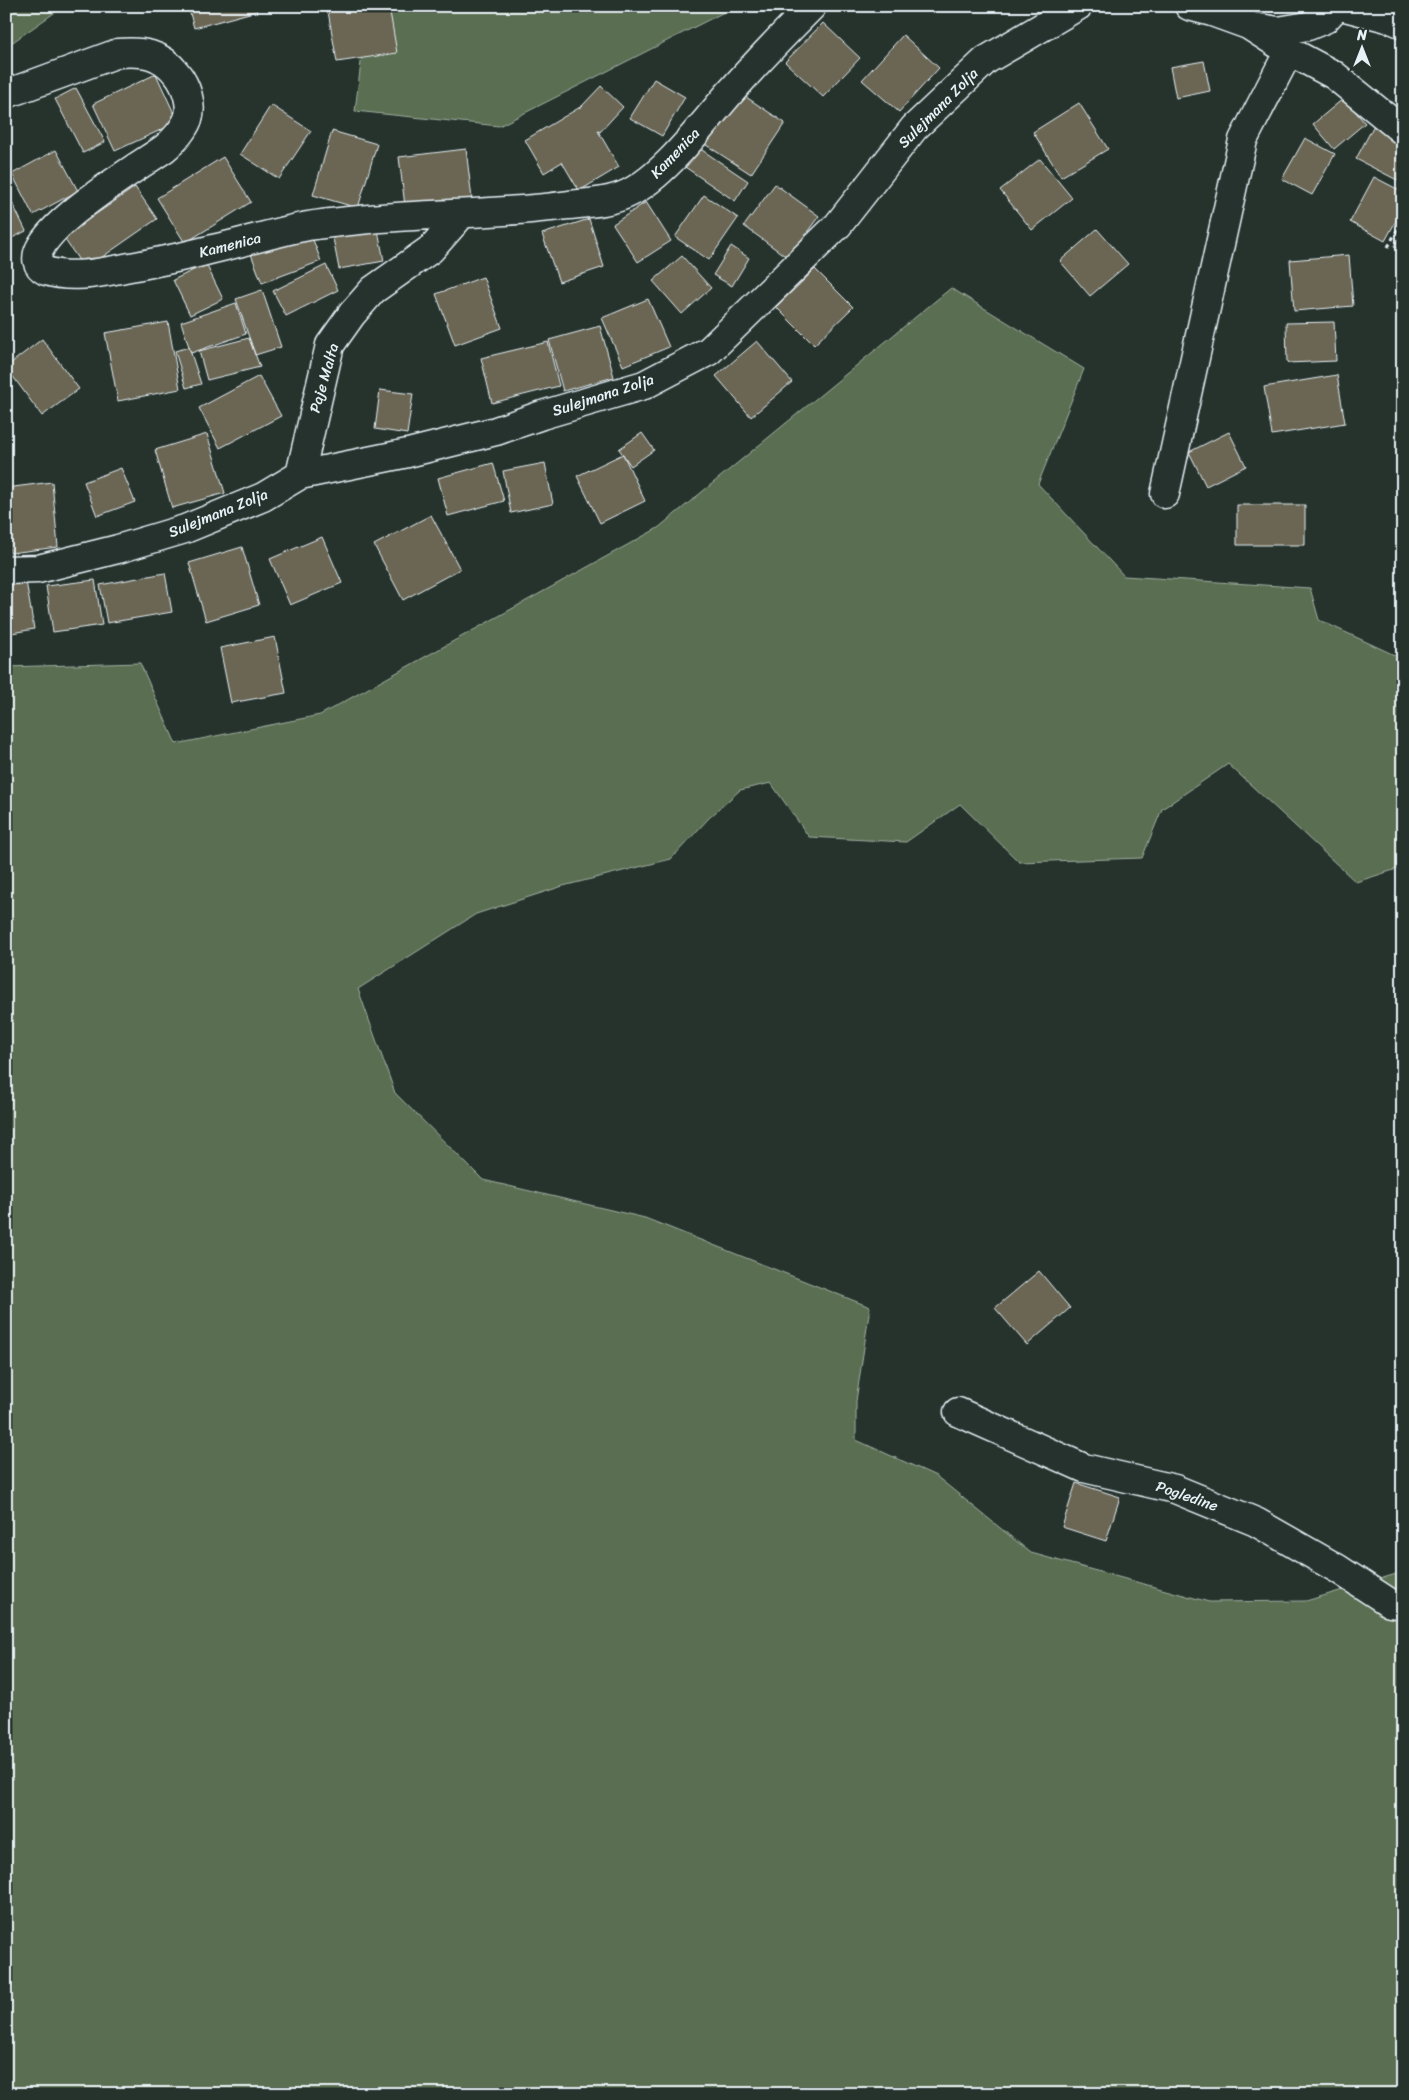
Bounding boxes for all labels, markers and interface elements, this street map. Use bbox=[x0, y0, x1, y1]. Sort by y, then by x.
north arrow bbox=[1336, 22, 1386, 72]
text: N bbox=[1356, 23, 1367, 48]
street label: Sulejmana Zolja bbox=[891, 61, 985, 155]
street label: Kamenica bbox=[644, 121, 707, 185]
street label: Kamenica bbox=[196, 225, 264, 265]
street label: Paje Malta bbox=[302, 340, 346, 416]
street label: Sulejmana Zolja bbox=[549, 366, 658, 424]
street label: Sulejmana Zolja bbox=[164, 481, 272, 545]
street label: Pogledine bbox=[1152, 1473, 1222, 1519]

